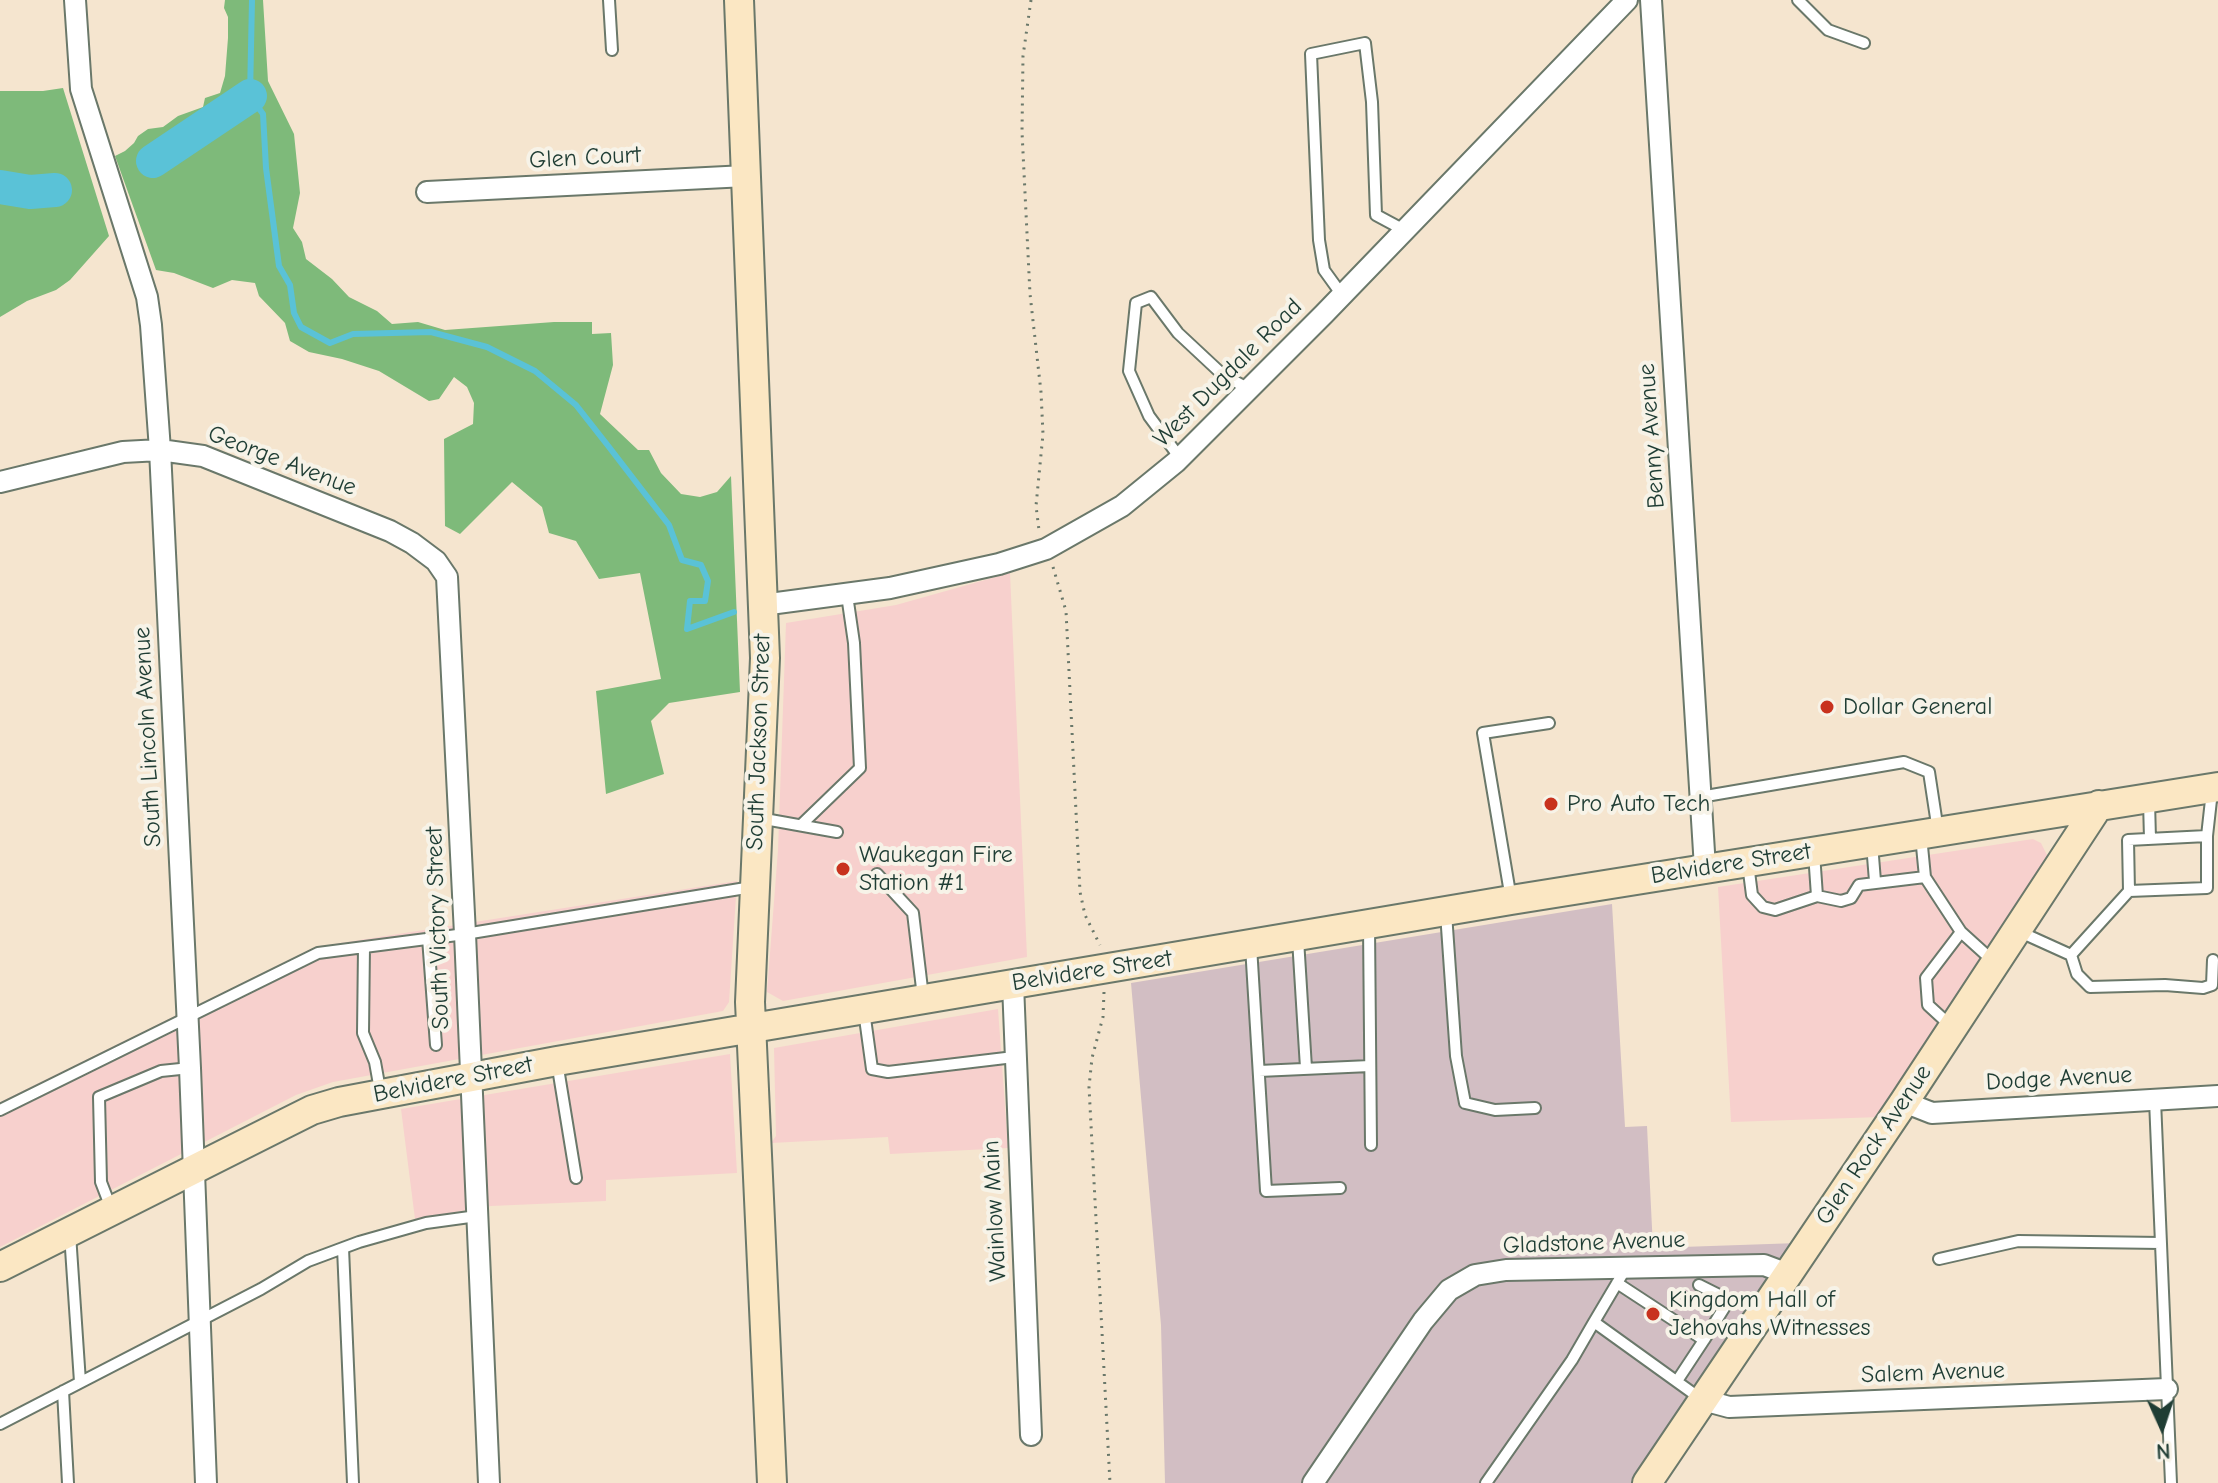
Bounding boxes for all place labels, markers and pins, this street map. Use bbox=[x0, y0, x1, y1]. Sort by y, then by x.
place label: Dollar General bbox=[1843, 693, 1992, 721]
marker: Dollar General bbox=[1818, 698, 1836, 716]
place label: Pro Auto Tech bbox=[1567, 790, 1710, 818]
marker: Pro Auto Tech bbox=[1542, 795, 1560, 813]
place label: Waukegan Fire Station #1 bbox=[859, 841, 1013, 897]
marker: Waukegan Fire Station #1 bbox=[834, 860, 852, 878]
place label: Kingdom Hall of Jehovahs Witnesses bbox=[1669, 1286, 1870, 1342]
marker: Kingdom Hall of Jehovahs Witnesses bbox=[1644, 1305, 1662, 1323]

